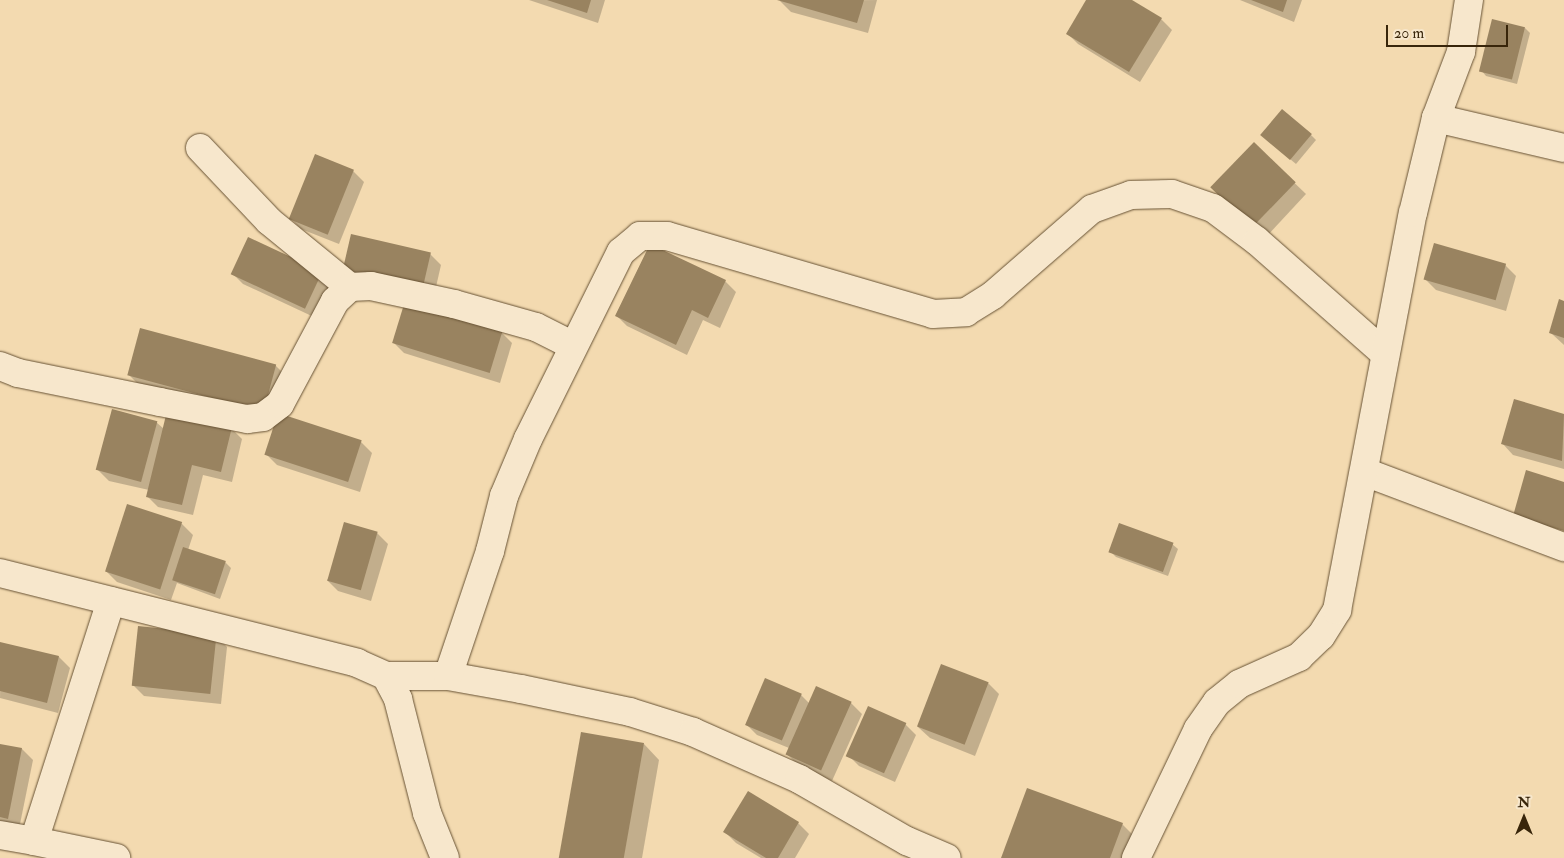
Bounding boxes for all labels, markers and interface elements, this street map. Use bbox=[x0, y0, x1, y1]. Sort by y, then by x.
scale bar bbox=[1389, 15, 1512, 47]
text: 20 m bbox=[1394, 24, 1424, 43]
north arrow bbox=[1499, 793, 1549, 843]
text: N bbox=[1518, 794, 1530, 811]

